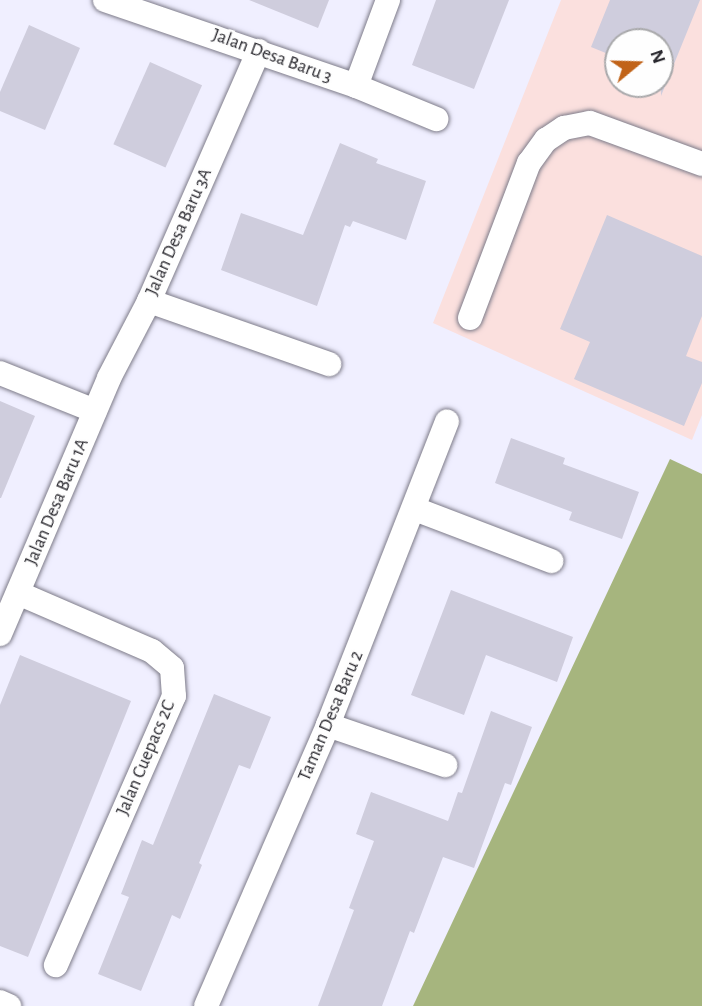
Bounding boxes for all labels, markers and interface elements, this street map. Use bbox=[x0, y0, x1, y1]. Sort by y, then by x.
street label: Jalan Desa Baru 3 bbox=[209, 24, 335, 88]
north arrow bbox=[604, 28, 674, 98]
text: N bbox=[646, 47, 669, 66]
street label: Jalan Desa Baru 3A bbox=[141, 165, 217, 299]
street label: Jalan Desa Baru 1A bbox=[20, 435, 94, 569]
street label: Taman Desa Baru 2 bbox=[293, 647, 369, 785]
street label: Jalan Cuepacs 2C bbox=[111, 697, 181, 819]

